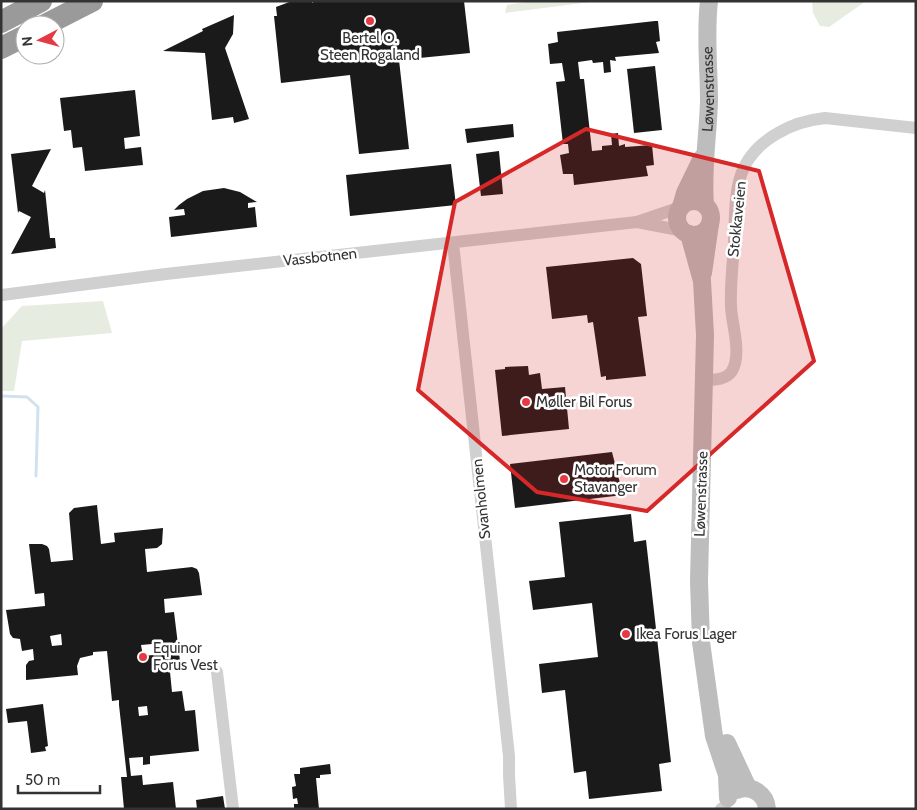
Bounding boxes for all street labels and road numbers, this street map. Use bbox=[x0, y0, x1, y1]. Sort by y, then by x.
street label: Løwenstrasse bbox=[698, 46, 718, 133]
street label: Stokkaveien bbox=[724, 180, 750, 258]
street label: Vassbotnen bbox=[282, 244, 358, 270]
street label: Løwenstrasse bbox=[691, 451, 711, 537]
street label: Svanholmen bbox=[468, 458, 494, 540]

